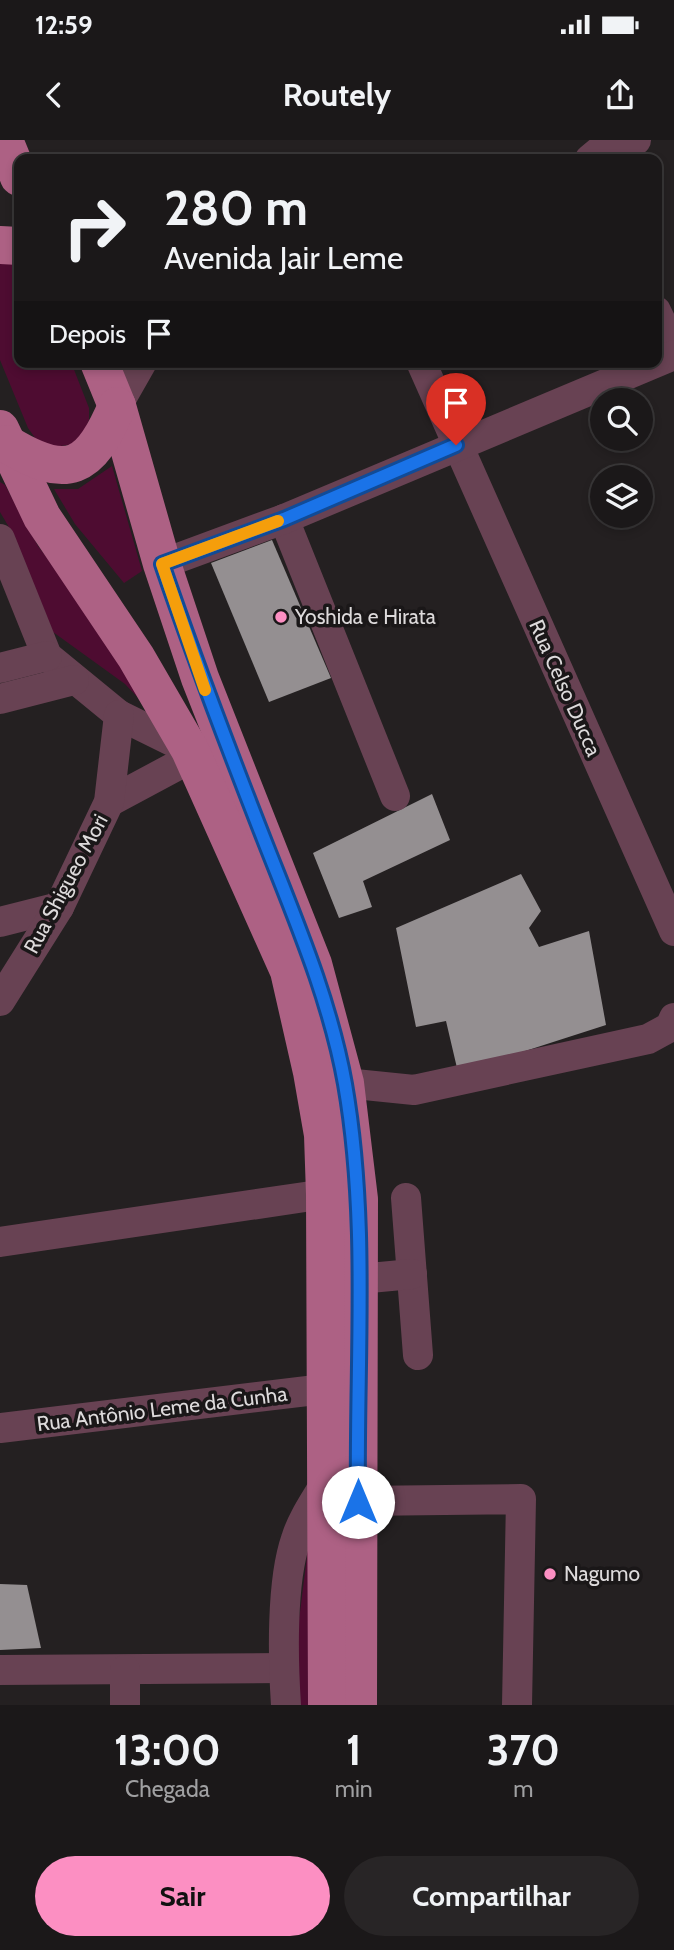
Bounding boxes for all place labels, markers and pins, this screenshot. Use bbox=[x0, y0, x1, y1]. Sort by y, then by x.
pin bbox=[426, 373, 486, 445]
place label: Yoshida e Hirata bbox=[294, 604, 436, 629]
marker: Yoshida e Hirata bbox=[273, 609, 289, 625]
place label: Nagumo bbox=[564, 1561, 640, 1586]
marker: Nagumo bbox=[542, 1566, 558, 1582]

